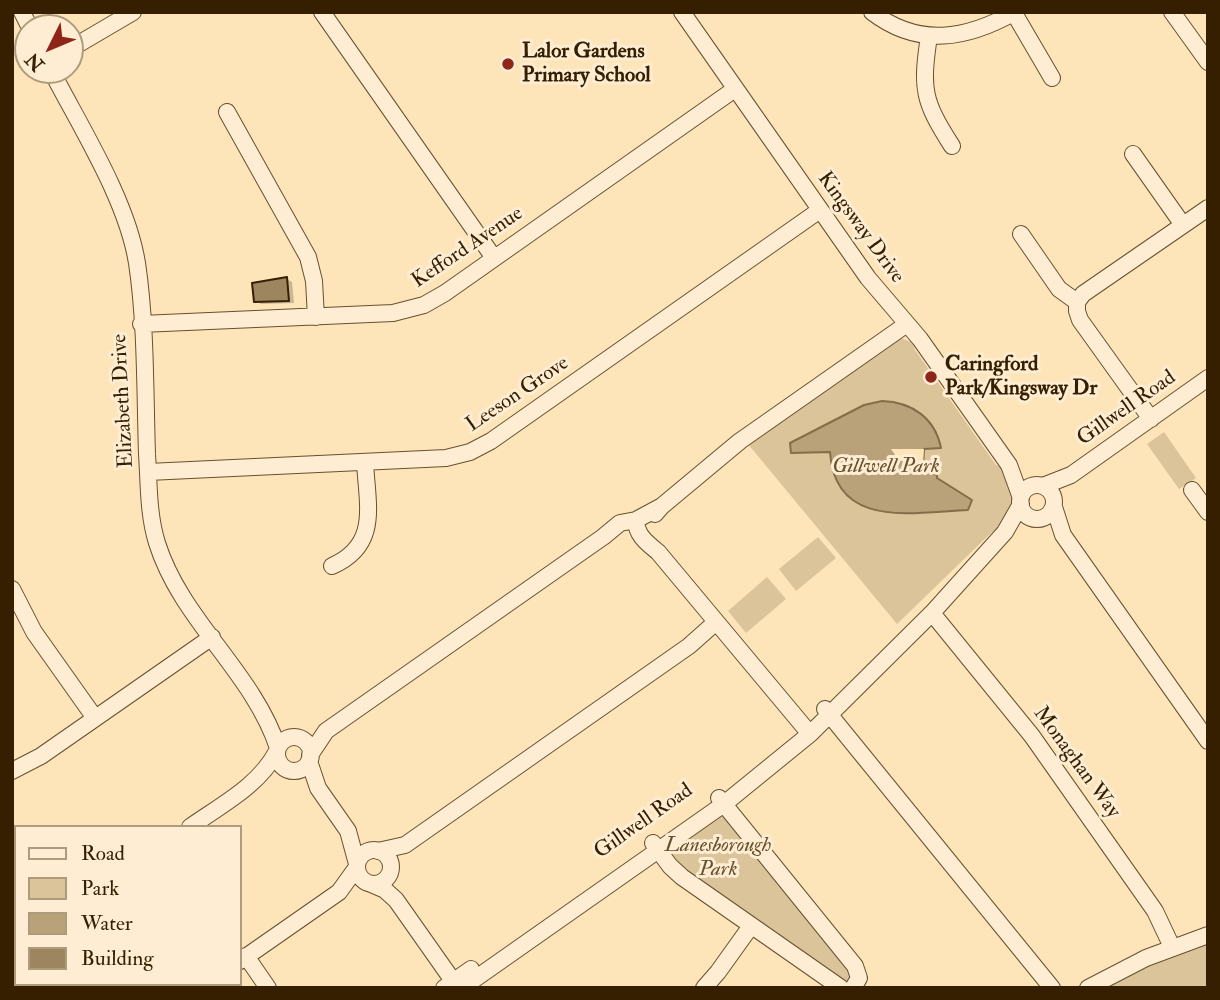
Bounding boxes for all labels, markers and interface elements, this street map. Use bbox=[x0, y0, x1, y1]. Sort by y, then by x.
north arrow bbox=[14, 14, 84, 84]
place label: Lalor Gardens Primary School bbox=[522, 39, 651, 89]
text: N bbox=[21, 48, 50, 76]
marker: Lalor Gardens Primary School bbox=[500, 56, 516, 72]
street label: Kingsway Drive bbox=[811, 167, 909, 289]
street label: Kefford Avenue bbox=[408, 202, 528, 294]
street label: Elizabeth Drive bbox=[108, 333, 140, 469]
street label: Leeson Grove bbox=[462, 351, 574, 439]
place label: Caringford Park/Kingsway Dr bbox=[945, 352, 1097, 402]
street label: Gillwell Road bbox=[1073, 366, 1181, 452]
marker: Caringford Park/Kingsway Dr bbox=[923, 369, 939, 385]
park label: Gillwell Park bbox=[832, 454, 940, 480]
street label: Monaghan Way bbox=[1027, 702, 1125, 824]
street label: Gillwell Road bbox=[590, 779, 698, 865]
legend bbox=[14, 825, 242, 986]
park label: Lanesborough Park bbox=[665, 833, 771, 883]
text: Road bbox=[81, 840, 125, 867]
text: Park bbox=[81, 875, 119, 902]
text: Water bbox=[81, 910, 133, 937]
text: Building bbox=[81, 945, 154, 972]

